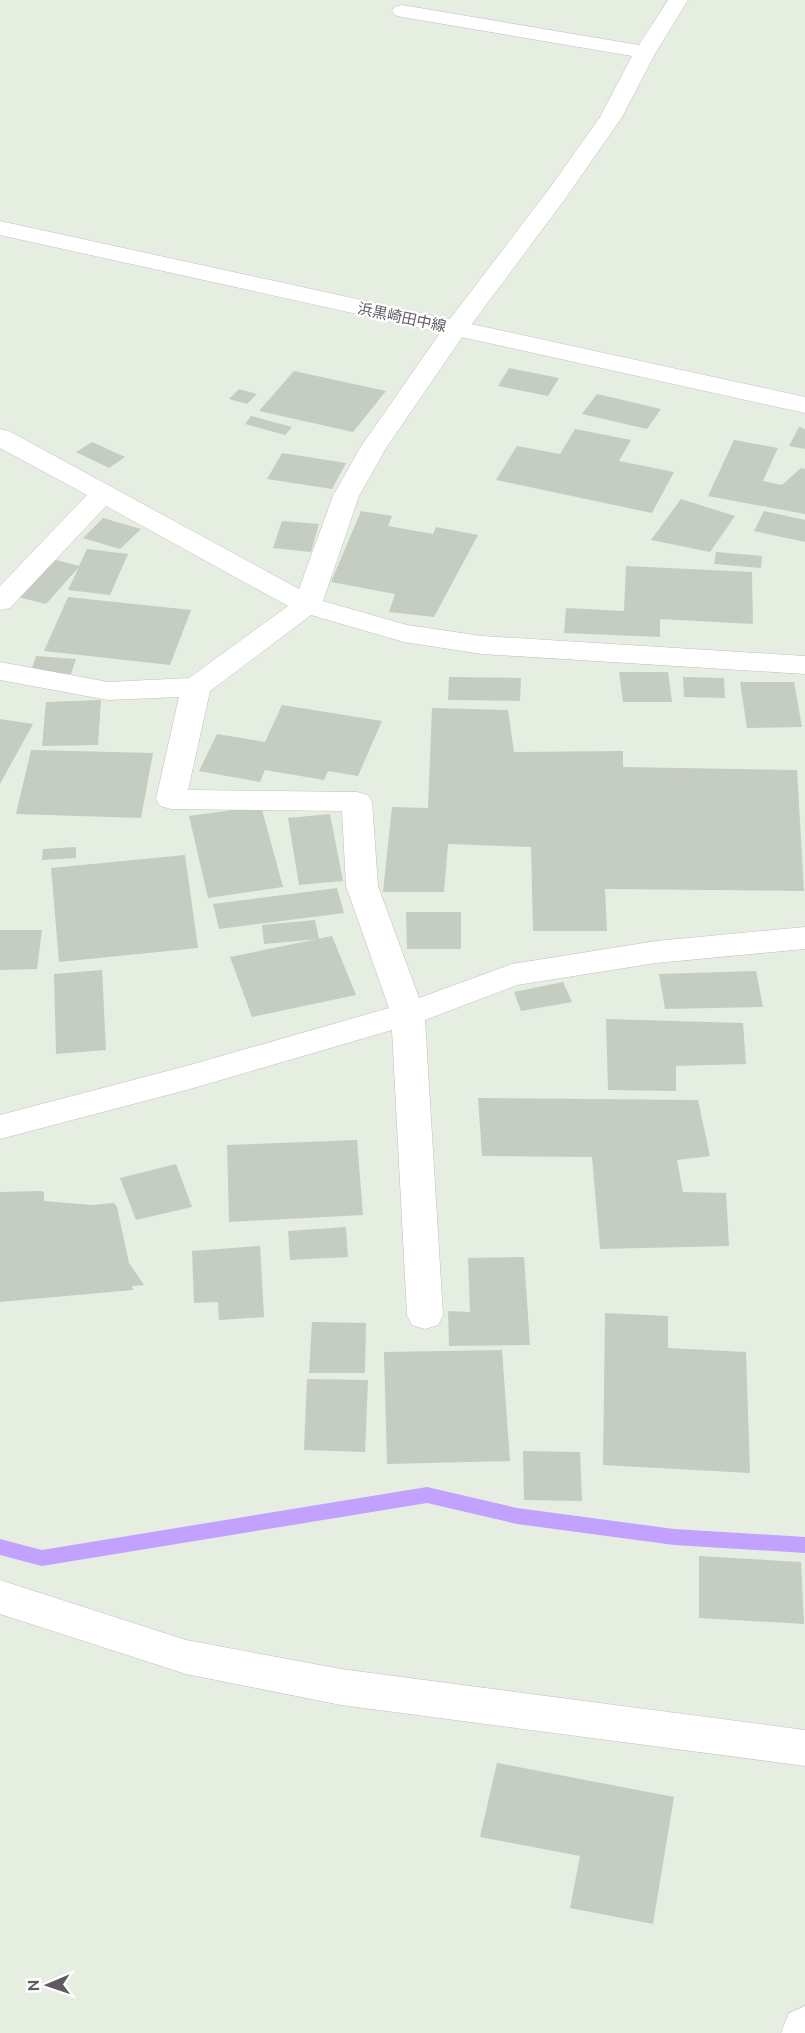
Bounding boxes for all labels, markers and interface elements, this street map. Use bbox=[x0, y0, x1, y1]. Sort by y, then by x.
street label: 浜黒崎田中線 bbox=[356, 299, 448, 335]
north arrow bbox=[18, 1955, 78, 2015]
text: N bbox=[24, 1979, 42, 1992]

